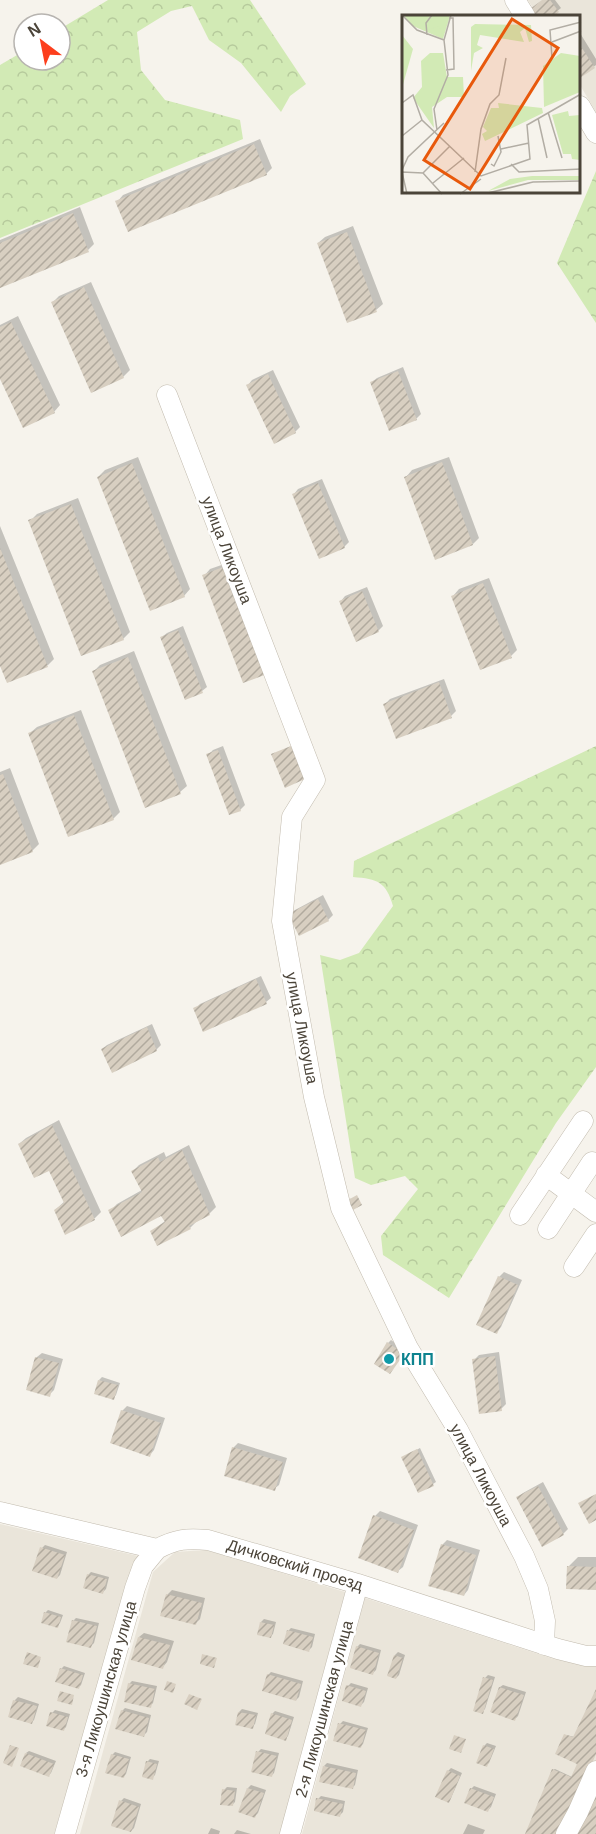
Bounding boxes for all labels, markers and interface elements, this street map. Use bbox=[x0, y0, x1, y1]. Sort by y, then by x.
north arrow bbox=[12, 12, 72, 72]
inset map bbox=[402, 15, 581, 194]
text: N bbox=[25, 19, 44, 40]
street label: улица Ликоуша bbox=[199, 494, 255, 606]
street label: улица Ликоуша bbox=[283, 971, 321, 1085]
place label: КПП bbox=[401, 1351, 434, 1368]
marker: КПП bbox=[382, 1352, 396, 1366]
street label: улица Ликоуша bbox=[447, 1421, 515, 1529]
street label: Дичковский проезд bbox=[225, 1536, 366, 1594]
street label: 3-я Ликоушинская улица bbox=[73, 1599, 139, 1779]
street label: 2-я Ликоушинская улица bbox=[292, 1619, 356, 1799]

